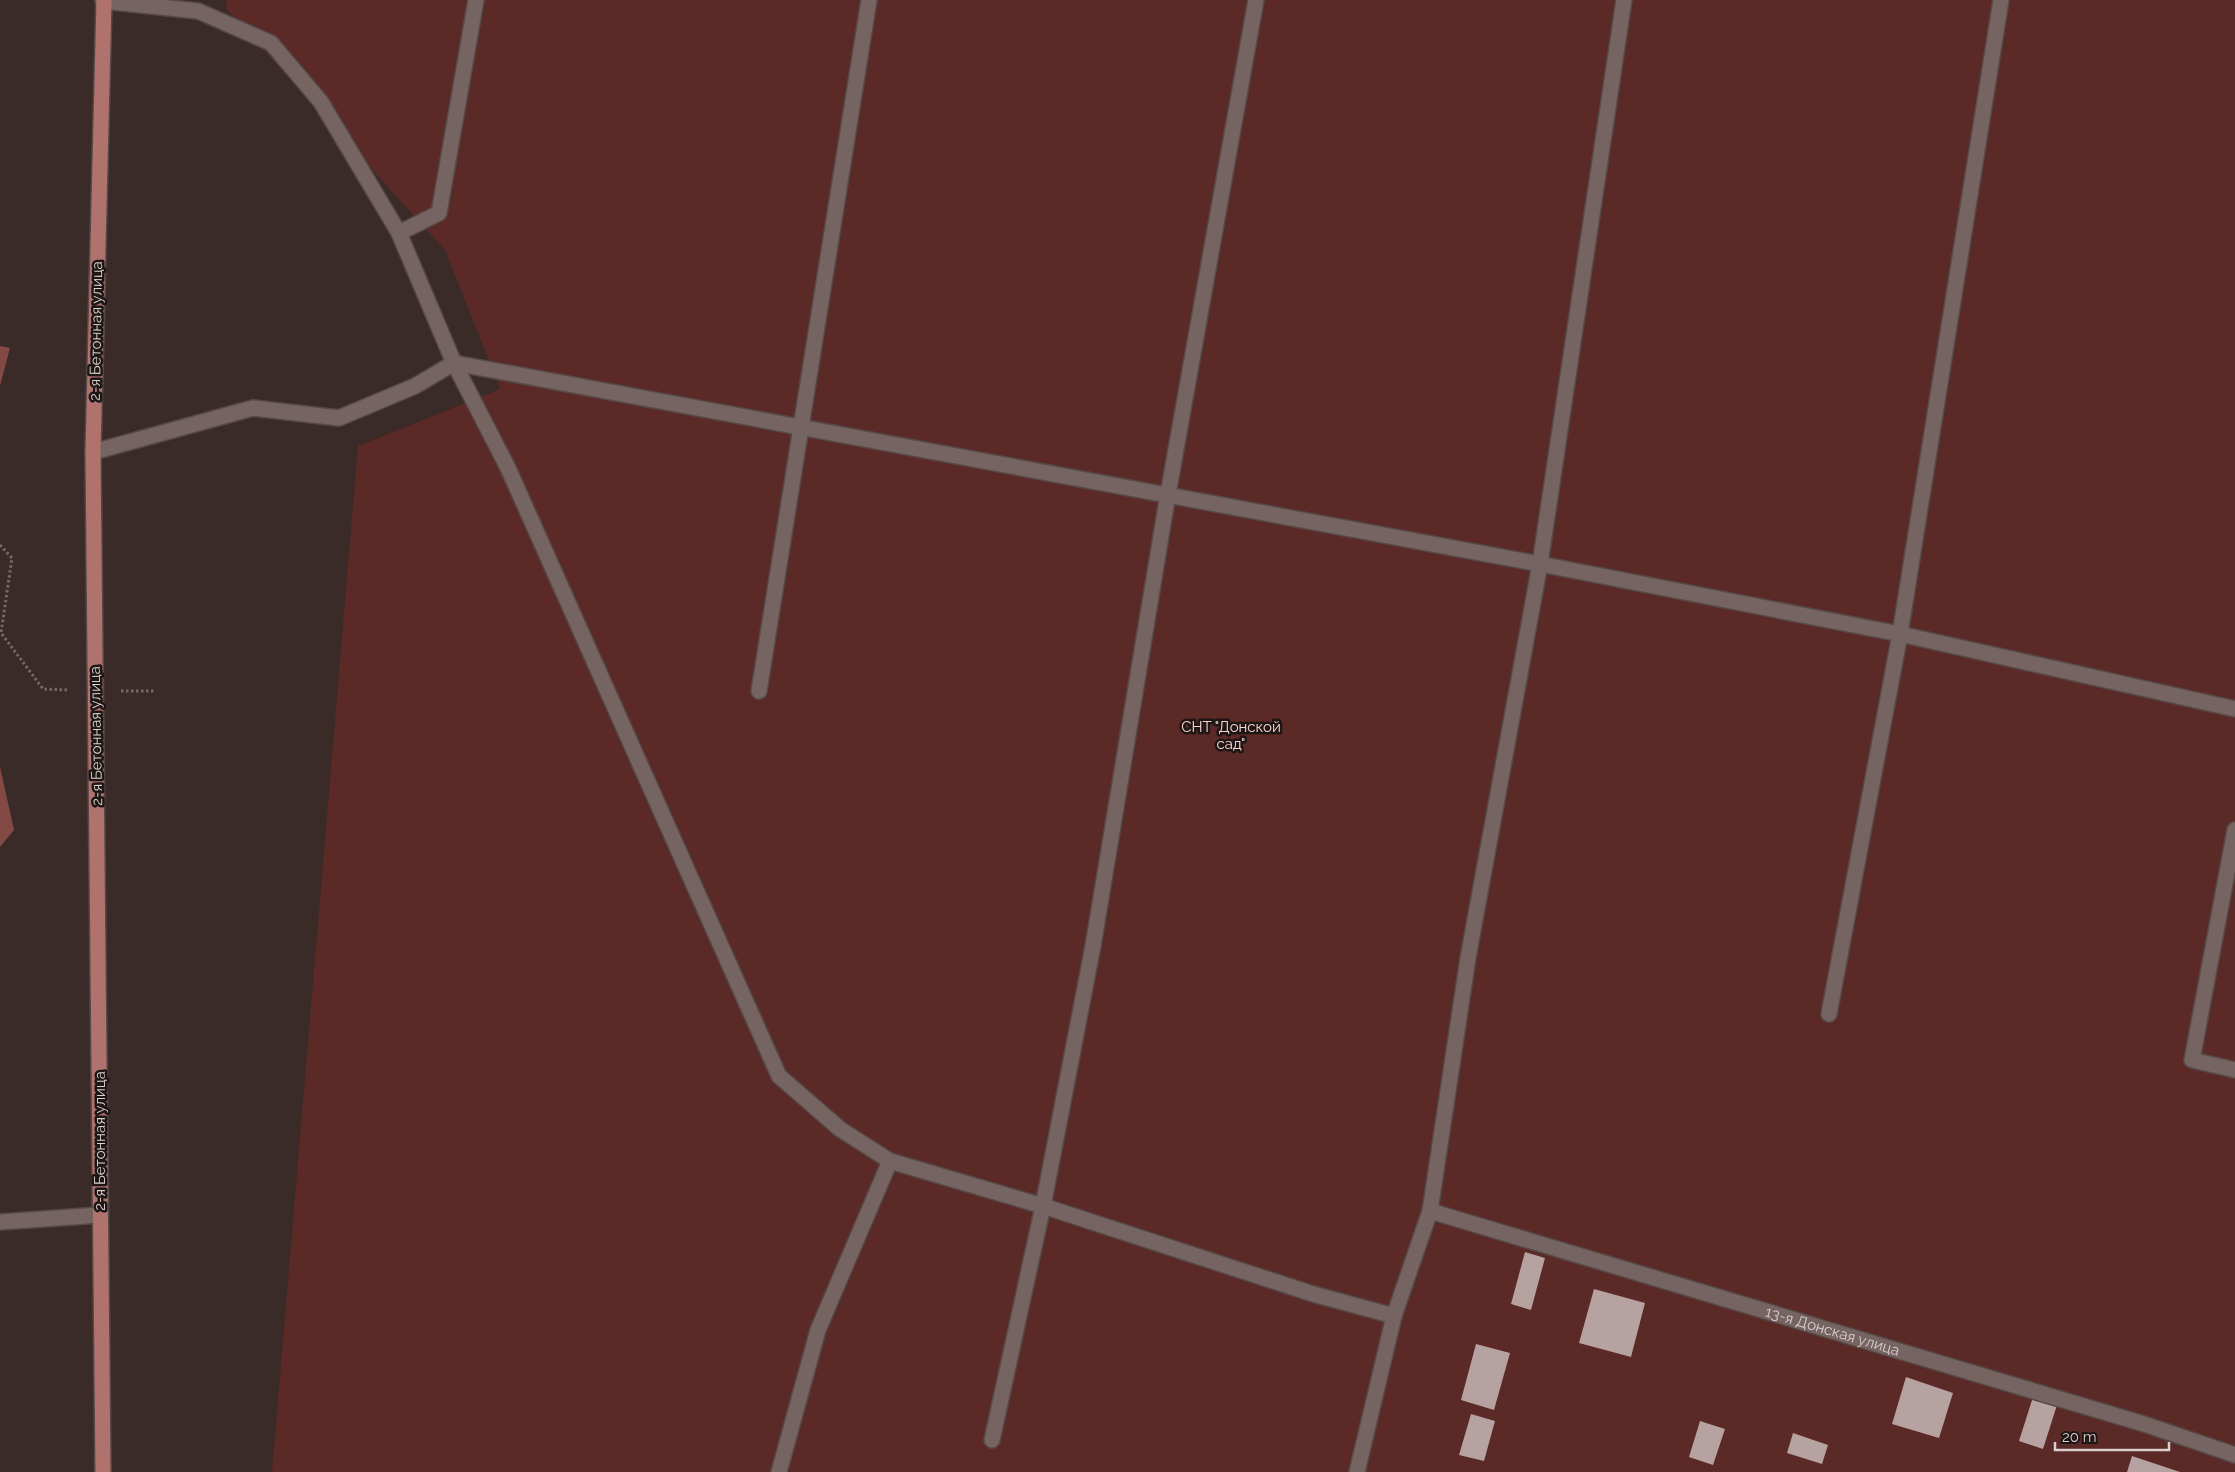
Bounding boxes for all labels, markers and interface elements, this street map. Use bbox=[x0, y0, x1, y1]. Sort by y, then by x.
street label: 2-я Бетонная улица bbox=[86, 261, 106, 401]
street label: 2-я Бетонная улица bbox=[86, 666, 106, 806]
park label: СНТ "Донской сад" bbox=[1181, 718, 1281, 753]
street label: 2-я Бетонная улица bbox=[91, 1071, 109, 1211]
street label: 13-я Донская улица bbox=[1763, 1303, 1902, 1360]
scale bar bbox=[2055, 1420, 2169, 1452]
text: 20 m bbox=[2062, 1428, 2097, 1446]

